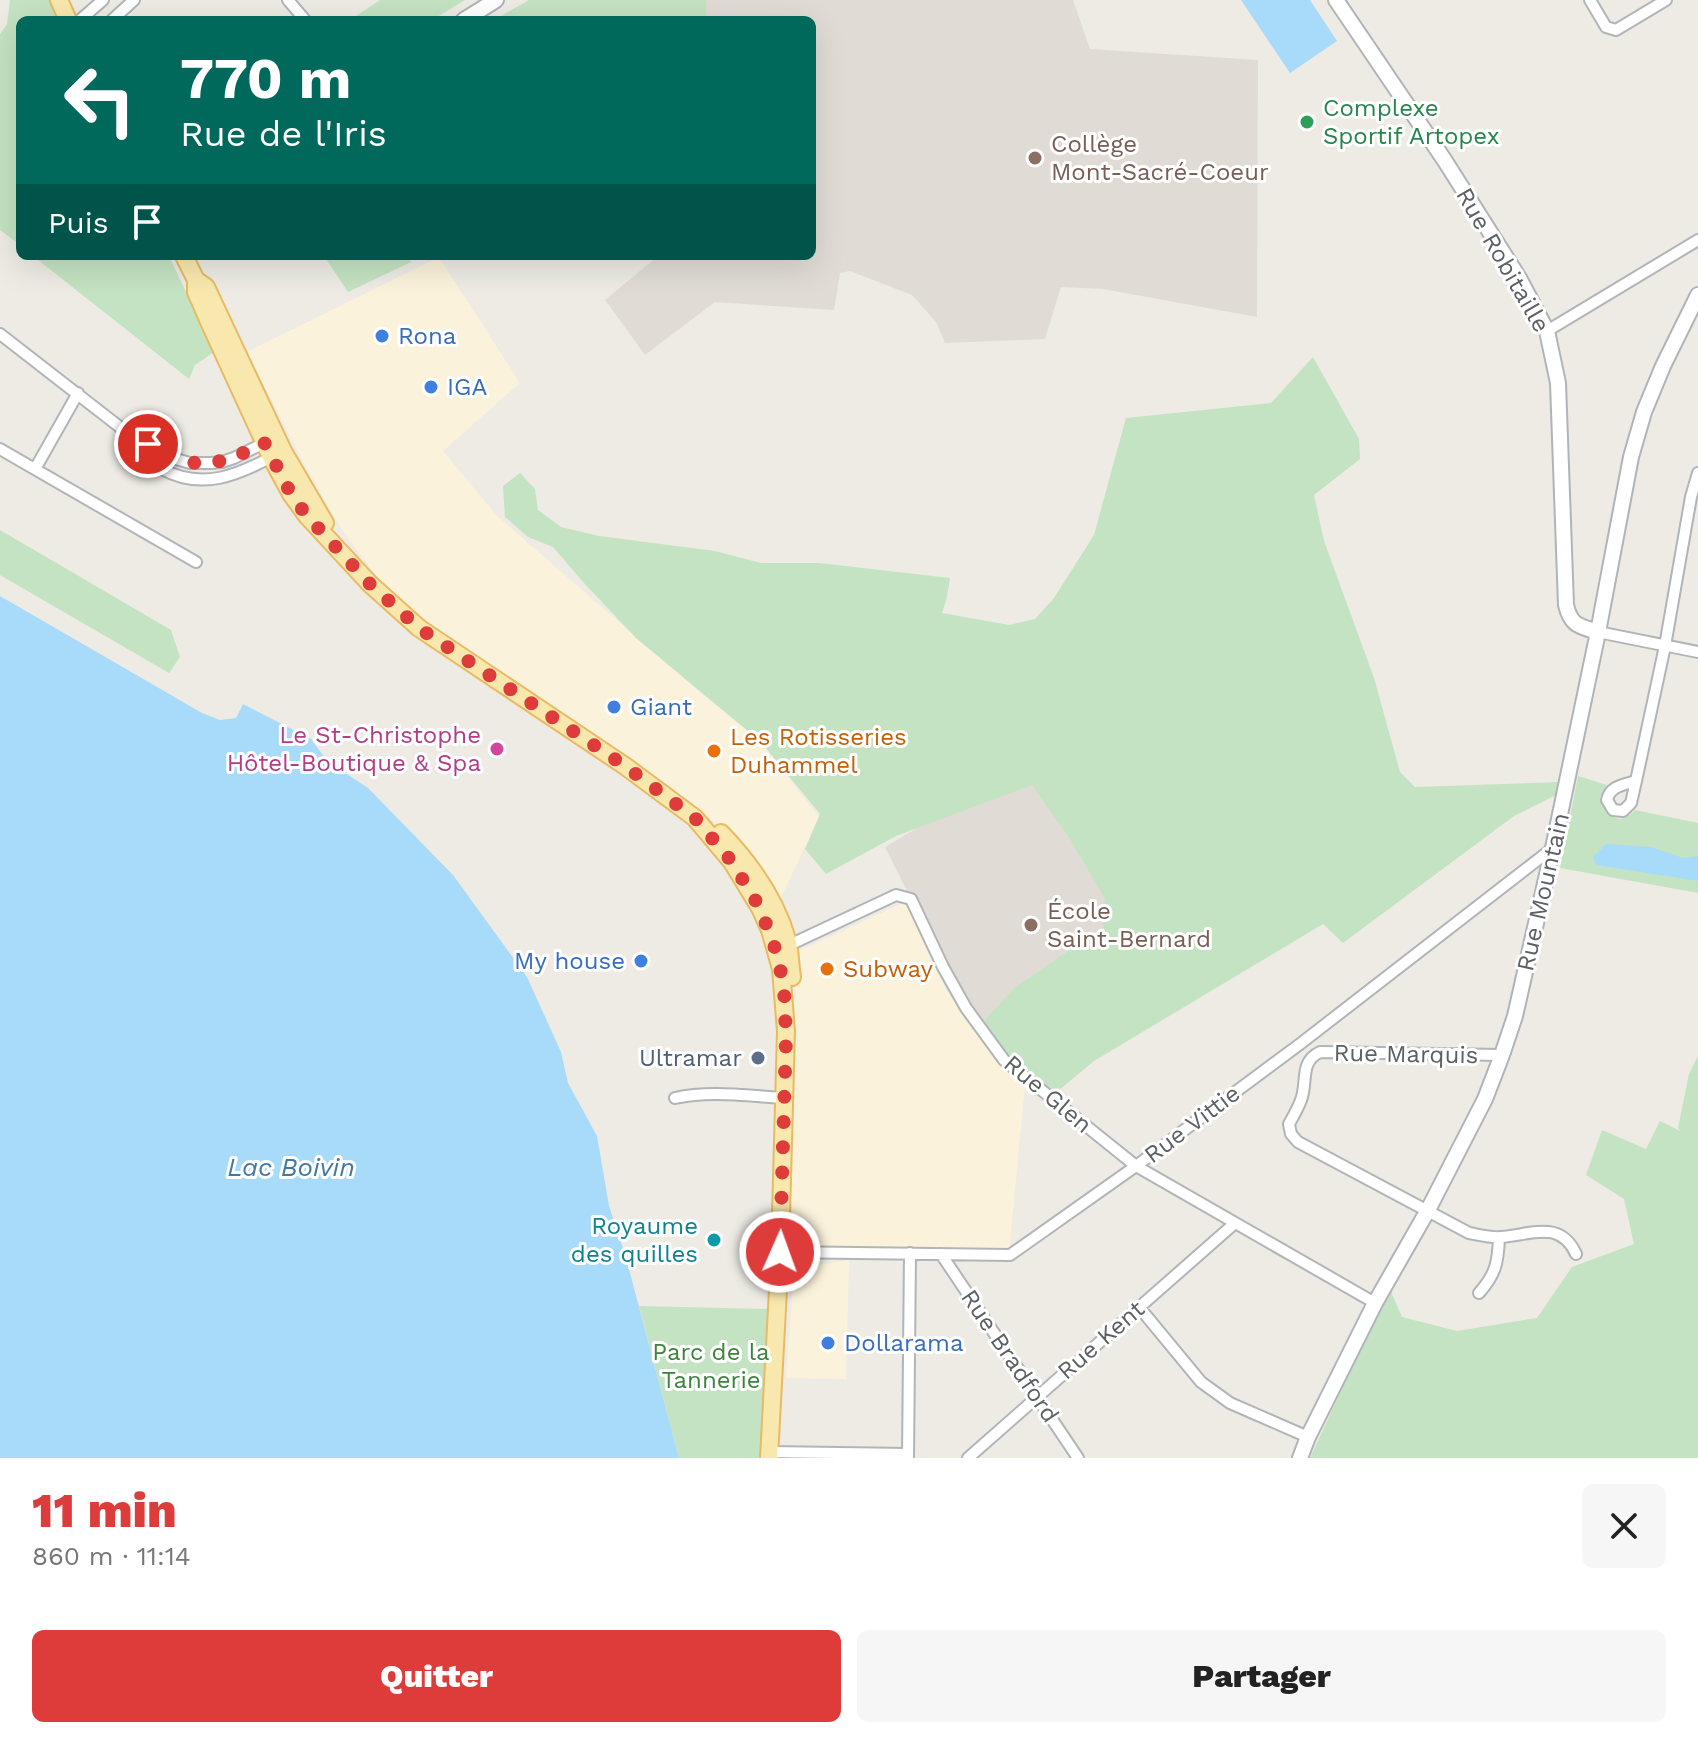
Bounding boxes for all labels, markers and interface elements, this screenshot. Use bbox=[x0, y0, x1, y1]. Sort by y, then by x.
text: 770 m bbox=[180, 46, 351, 112]
icon: left bbox=[48, 48, 152, 152]
place label: Complexe Sportif Artopex bbox=[1323, 94, 1500, 150]
text: Rue de l'Iris bbox=[180, 113, 387, 155]
marker: Complexe Sportif Artopex bbox=[1298, 113, 1316, 131]
place label: Collège Mont-Sacré-Coeur bbox=[1051, 130, 1269, 186]
marker: Collège Mont-Sacré-Coeur bbox=[1026, 149, 1044, 167]
street label: Rue Robitaille bbox=[1450, 183, 1556, 337]
icon: arrive bbox=[125, 200, 169, 244]
text: Puis bbox=[48, 205, 109, 240]
place label: Rona bbox=[398, 322, 456, 350]
marker: Rona bbox=[373, 327, 391, 345]
place label: IGA bbox=[447, 373, 487, 401]
marker: IGA bbox=[422, 378, 440, 396]
pin bbox=[114, 410, 182, 478]
icon: arrive bbox=[126, 422, 170, 466]
place label: Giant bbox=[630, 693, 692, 721]
marker: Giant bbox=[605, 698, 623, 716]
place label: Le St-Christophe Hôtel-Boutique & Spa bbox=[227, 721, 481, 777]
place label: Les Rotisseries Duhammel bbox=[730, 723, 907, 779]
marker: Le St-Christophe Hôtel-Boutique & Spa bbox=[488, 740, 506, 758]
marker: Les Rotisseries Duhammel bbox=[705, 742, 723, 760]
street label: Rue Mountain bbox=[1511, 810, 1575, 974]
place label: École Saint-Bernard bbox=[1047, 897, 1211, 953]
marker: École Saint-Bernard bbox=[1022, 916, 1040, 934]
place label: My house bbox=[514, 947, 625, 975]
marker: My house bbox=[632, 952, 650, 970]
place label: Subway bbox=[843, 955, 933, 983]
marker: Subway bbox=[818, 960, 836, 978]
street label: Rue Marquis bbox=[1333, 1039, 1479, 1069]
place label: Ultramar bbox=[639, 1044, 742, 1072]
marker: Ultramar bbox=[749, 1049, 767, 1067]
street label: Rue Glen bbox=[998, 1049, 1098, 1139]
street label: Rue Vittie bbox=[1139, 1079, 1245, 1169]
water label: Lac Boivin bbox=[227, 1152, 355, 1182]
position arrow bbox=[738, 1210, 822, 1294]
place label: Royaume des quilles bbox=[571, 1212, 698, 1268]
marker: Royaume des quilles bbox=[705, 1231, 723, 1249]
street label: Rue Bradford bbox=[955, 1284, 1065, 1428]
street label: Rue Kent bbox=[1052, 1295, 1150, 1385]
place label: Dollarama bbox=[844, 1329, 963, 1357]
marker: Dollarama bbox=[819, 1334, 837, 1352]
park label: Parc de la Tannerie bbox=[652, 1338, 770, 1394]
text: 11 min bbox=[32, 1482, 177, 1539]
button: close bbox=[1582, 1484, 1666, 1568]
text: 860 m · 11:14 bbox=[32, 1541, 191, 1571]
button: Quitter bbox=[32, 1630, 841, 1722]
button: Partager bbox=[857, 1630, 1666, 1722]

